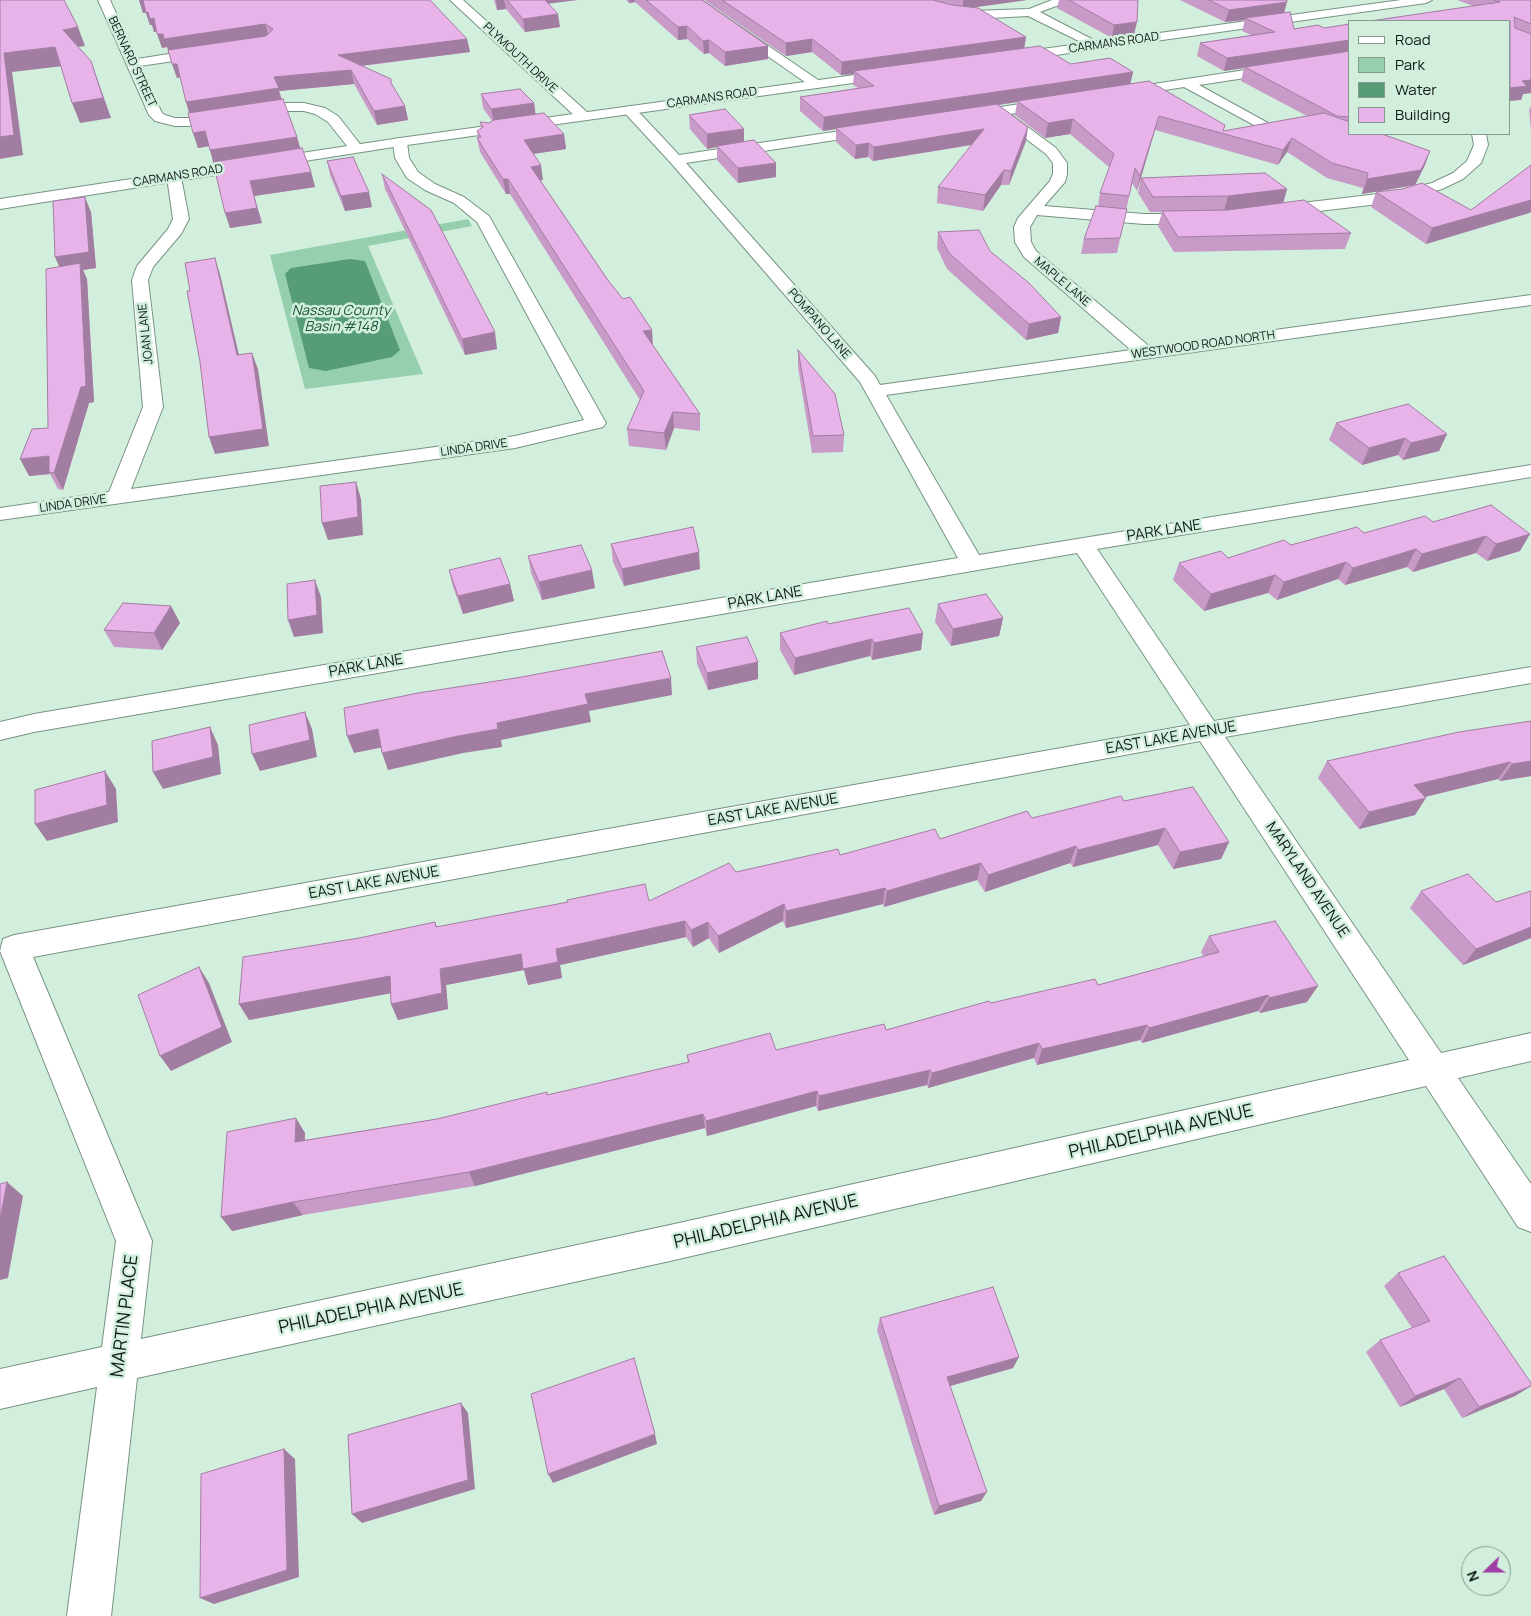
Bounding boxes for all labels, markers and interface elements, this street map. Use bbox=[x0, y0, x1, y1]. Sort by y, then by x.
street label: BERNARD STREET bbox=[105, 14, 159, 110]
street label: PLYMOUTH DRIVE bbox=[480, 20, 560, 96]
legend bbox=[1348, 20, 1511, 135]
text: Road bbox=[1395, 29, 1431, 50]
street label: CARMANS ROAD bbox=[1068, 30, 1160, 56]
text: Park bbox=[1395, 54, 1425, 75]
text: Water bbox=[1395, 79, 1437, 100]
street label: CARMANS ROAD bbox=[666, 85, 758, 111]
text: Building bbox=[1395, 104, 1450, 125]
street label: CARMANS ROAD bbox=[132, 162, 224, 190]
street label: MAPLE LANE bbox=[1031, 254, 1093, 310]
street label: POMPANO LANE bbox=[785, 286, 853, 362]
street label: JOAN LANE bbox=[136, 303, 156, 365]
water label: Nassau County Basin #148 bbox=[292, 303, 390, 336]
street label: WESTWOOD ROAD NORTH bbox=[1130, 328, 1276, 362]
street label: LINDA DRIVE bbox=[440, 436, 508, 460]
street label: LINDA DRIVE bbox=[39, 492, 107, 516]
street label: PARK LANE bbox=[1125, 516, 1203, 546]
street label: PARK LANE bbox=[726, 583, 804, 613]
street label: PARK LANE bbox=[327, 651, 405, 681]
street label: EAST LAKE AVENUE bbox=[1104, 718, 1238, 758]
street label: EAST LAKE AVENUE bbox=[706, 790, 840, 830]
street label: MARYLAND AVENUE bbox=[1262, 819, 1352, 941]
street label: EAST LAKE AVENUE bbox=[307, 863, 441, 903]
street label: PHILADELPHIA AVENUE bbox=[1067, 1100, 1255, 1164]
street label: PHILADELPHIA AVENUE bbox=[672, 1190, 860, 1254]
street label: MARTIN PLACE bbox=[107, 1254, 143, 1378]
street label: PHILADELPHIA AVENUE bbox=[277, 1279, 465, 1339]
north arrow bbox=[1461, 1546, 1511, 1596]
text: N bbox=[1462, 1568, 1483, 1585]

